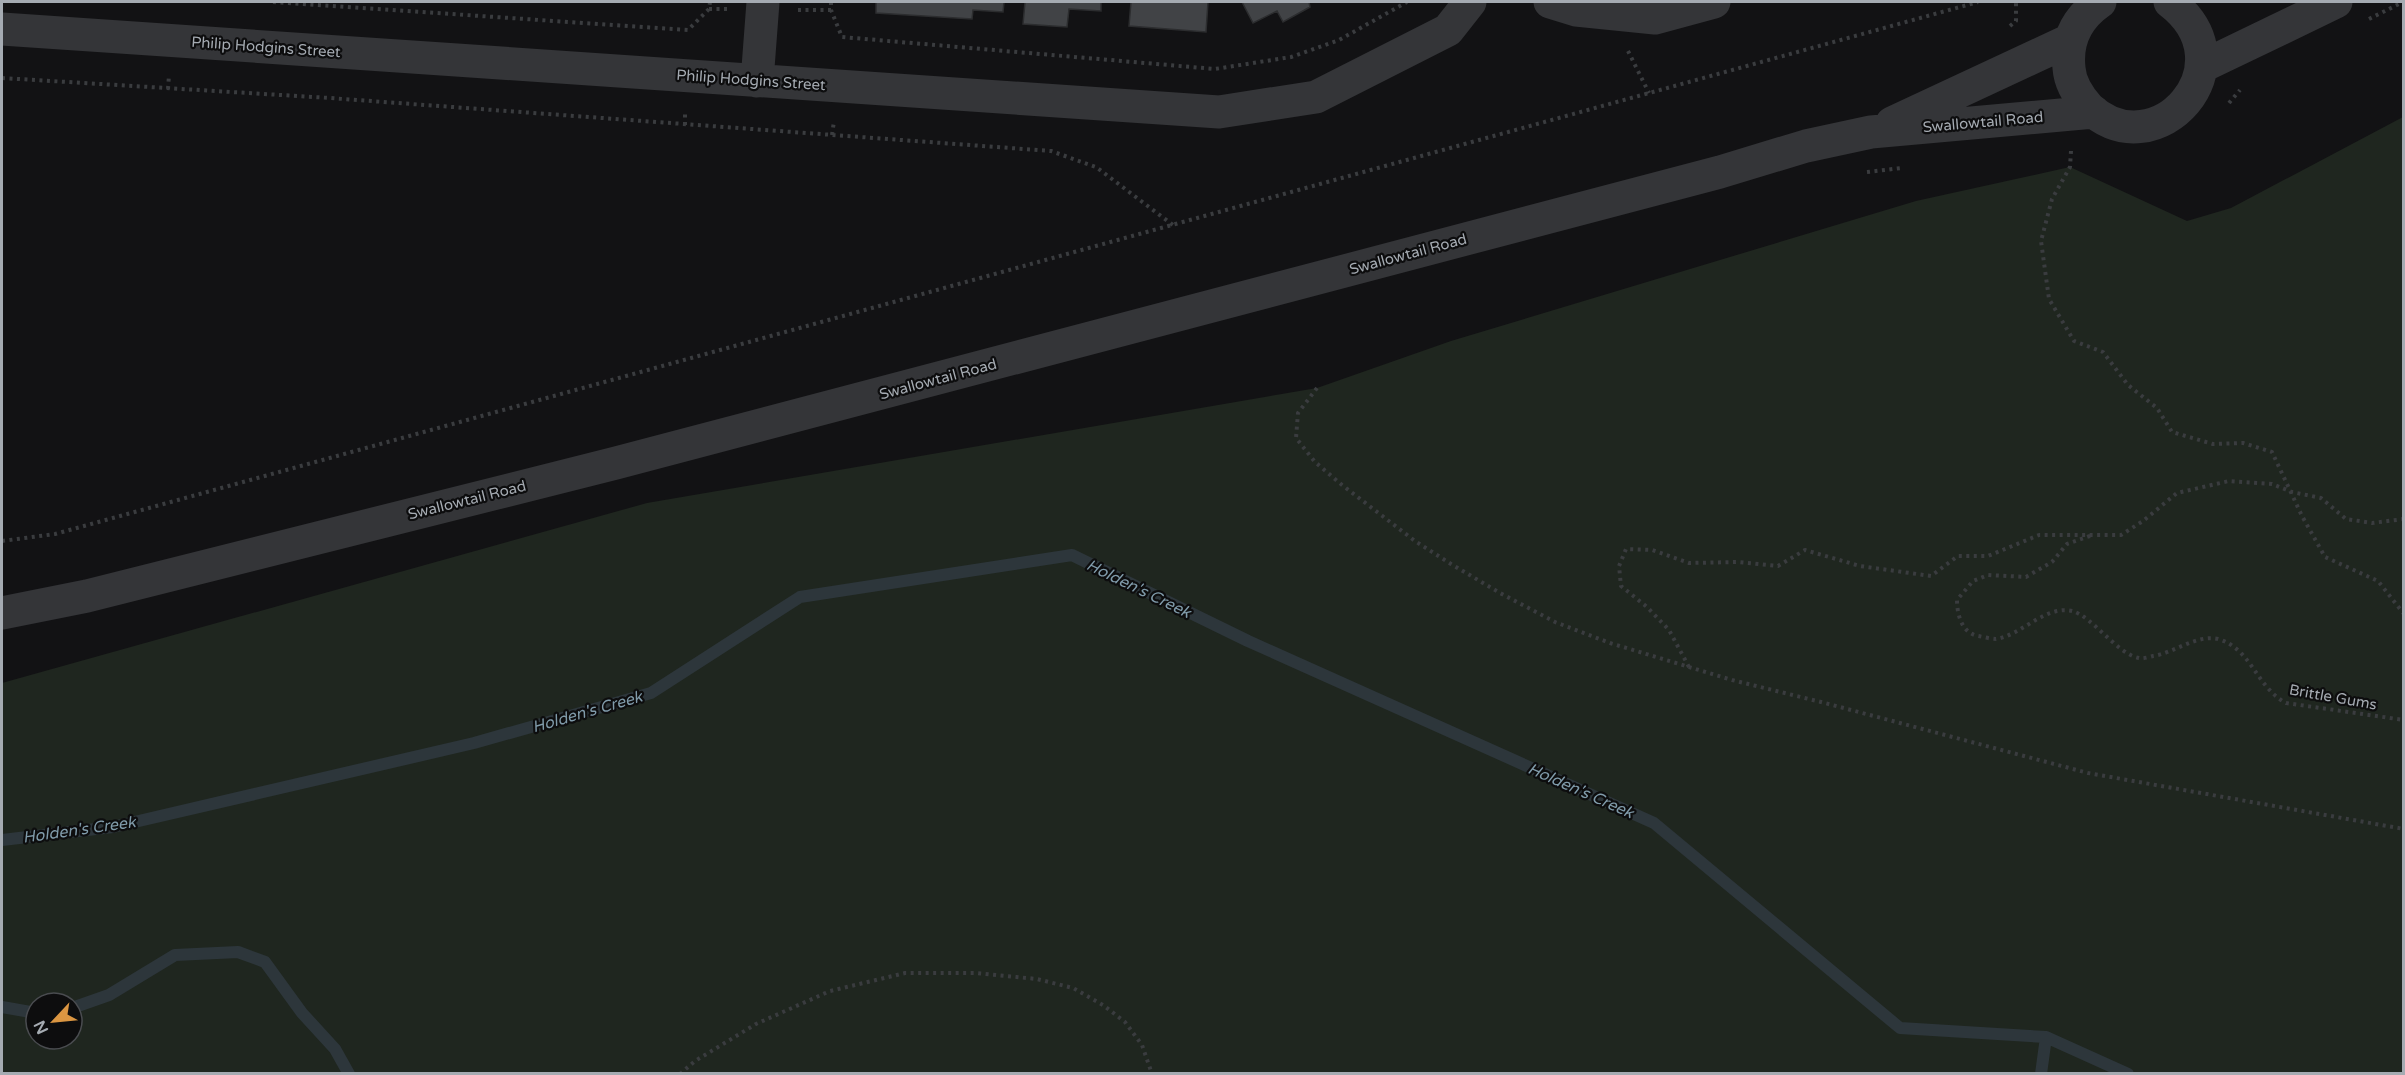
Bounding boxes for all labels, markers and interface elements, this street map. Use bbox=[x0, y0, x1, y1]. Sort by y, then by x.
street label: Philip Hodgins Street bbox=[191, 33, 342, 61]
street label: Philip Hodgins Street bbox=[676, 66, 827, 94]
street label: Swallowtail Road bbox=[1922, 108, 2044, 136]
street label: Swallowtail Road bbox=[1347, 230, 1469, 278]
street label: Swallowtail Road bbox=[877, 355, 999, 403]
street label: Swallowtail Road bbox=[406, 477, 528, 523]
water label: Holden's Creek bbox=[1083, 555, 1195, 623]
street label: Brittle Gums bbox=[2288, 680, 2378, 714]
water label: Holden's Creek bbox=[530, 686, 646, 737]
water label: Holden's Creek bbox=[1525, 759, 1638, 824]
water label: Holden's Creek bbox=[22, 812, 138, 848]
north arrow bbox=[24, 991, 84, 1051]
text: N bbox=[30, 1017, 53, 1037]

